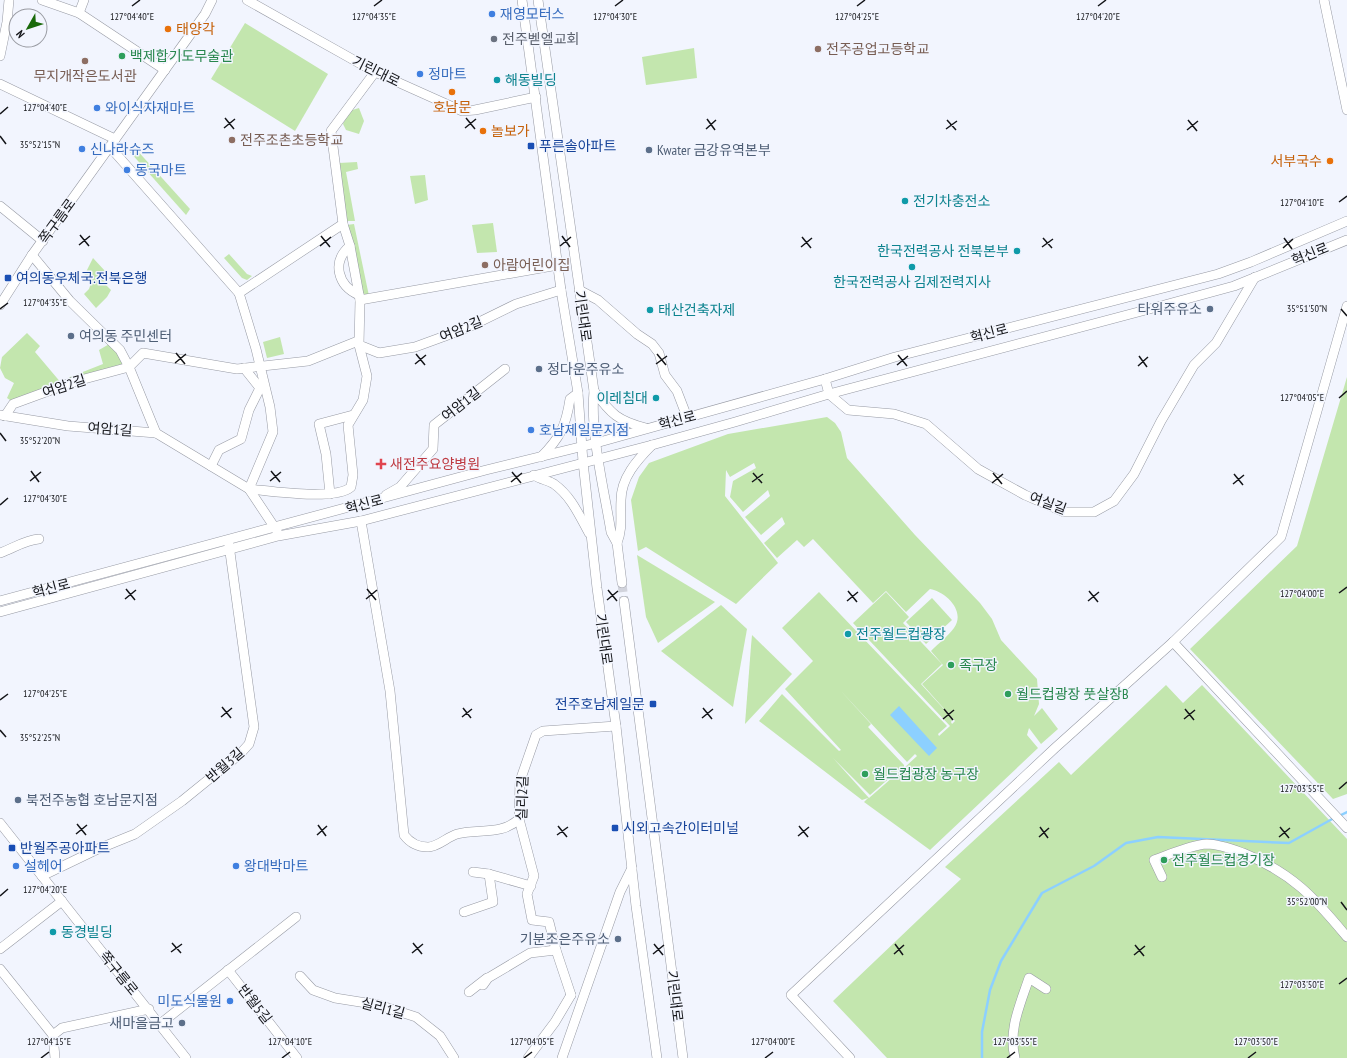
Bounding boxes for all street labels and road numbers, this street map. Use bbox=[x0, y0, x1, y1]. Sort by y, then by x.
street label: 기린대로 bbox=[349, 52, 403, 90]
street label: 쪽구름로 bbox=[35, 195, 79, 247]
street label: 혁신로 bbox=[1289, 238, 1331, 270]
street label: 기린대로 bbox=[571, 289, 596, 343]
street label: 여암2길 bbox=[437, 312, 485, 346]
street label: 혁신로 bbox=[968, 319, 1010, 347]
street label: 여암2길 bbox=[40, 370, 88, 402]
street label: 여암1길 bbox=[438, 383, 484, 425]
street label: 혁신로 bbox=[656, 406, 698, 434]
street label: 여암1길 bbox=[87, 418, 133, 440]
street label: 여실길 bbox=[1027, 488, 1069, 518]
street label: 혁신로 bbox=[343, 490, 385, 518]
street label: 혁신로 bbox=[30, 574, 72, 602]
street label: 기린대로 bbox=[592, 612, 617, 666]
street label: 반월3길 bbox=[202, 743, 248, 787]
street label: 실리2길 bbox=[512, 775, 532, 821]
street label: 쪽구름로 bbox=[96, 947, 142, 999]
street label: 기린대로 bbox=[663, 969, 687, 1023]
street label: 반월5길 bbox=[234, 981, 276, 1027]
street label: 실리1길 bbox=[359, 993, 407, 1023]

